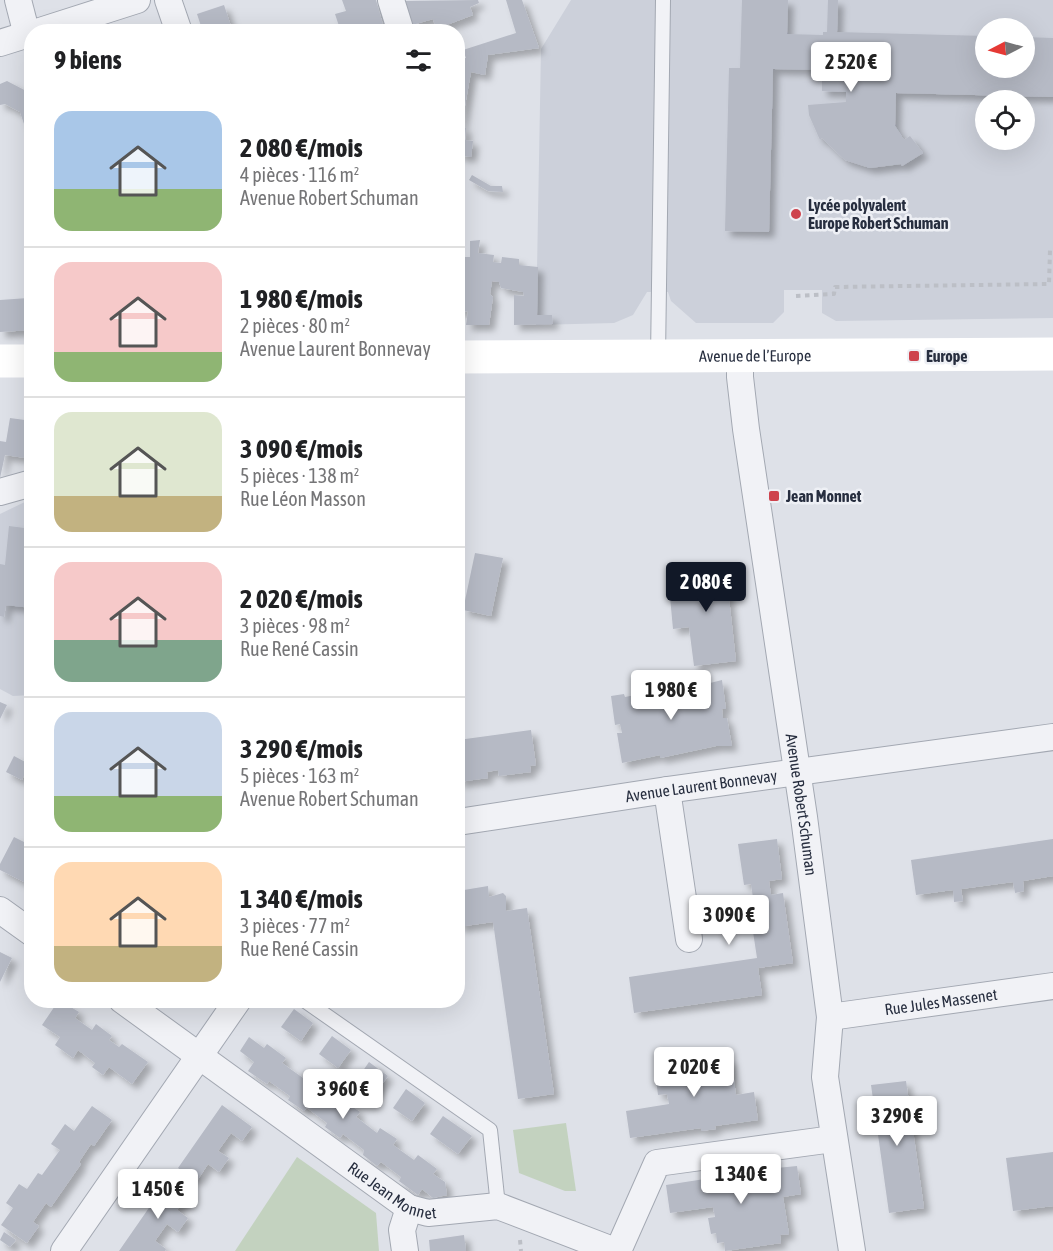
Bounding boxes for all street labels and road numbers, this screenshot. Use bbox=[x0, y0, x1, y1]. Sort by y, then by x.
street label: Avenue de l’Europe bbox=[699, 346, 811, 365]
street label: Avenue Robert Schuman bbox=[783, 732, 821, 877]
street label: Avenue Laurent Bonnevay bbox=[624, 766, 779, 805]
street label: Rue Jules Massenet bbox=[883, 985, 999, 1018]
street label: Rue Jean Monnet bbox=[345, 1158, 438, 1222]

